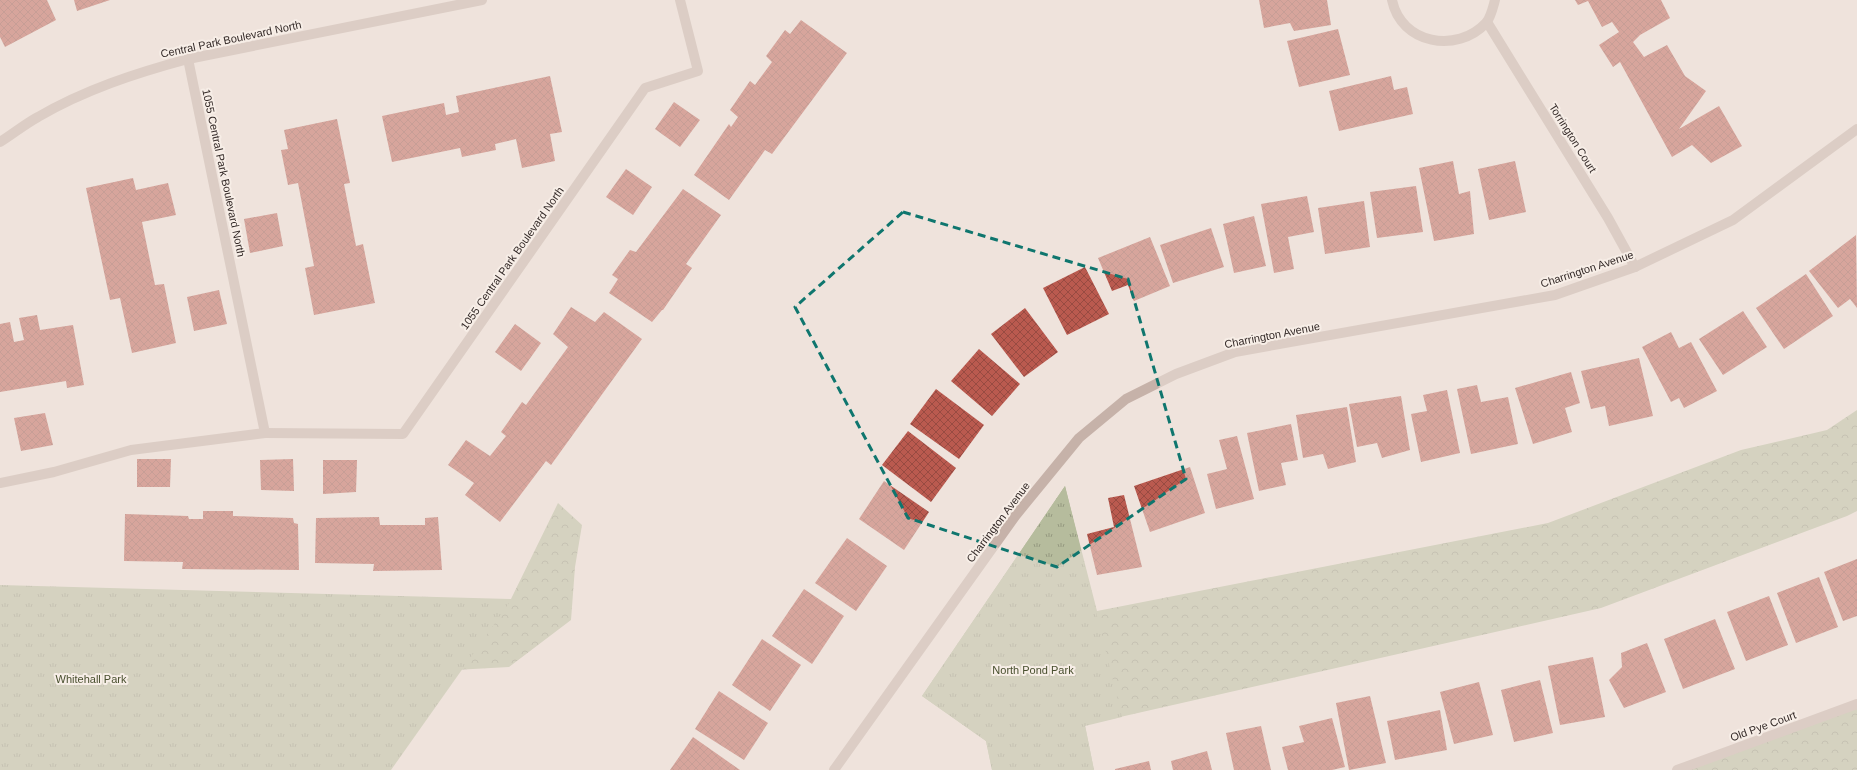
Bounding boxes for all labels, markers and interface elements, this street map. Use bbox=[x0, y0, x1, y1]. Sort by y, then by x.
street label: Central Park Boulevard North bbox=[159, 18, 303, 60]
street label: 1055 Central Park Boulevard North bbox=[200, 88, 248, 258]
street label: Torrington Court bbox=[1547, 101, 1599, 175]
street label: 1055 Central Park Boulevard North bbox=[458, 184, 566, 332]
street label: Charrington Avenue bbox=[1539, 248, 1635, 290]
street label: Charrington Avenue bbox=[1223, 320, 1321, 350]
street label: Charrington Avenue bbox=[964, 480, 1032, 564]
park label: North Pond Park bbox=[992, 664, 1074, 676]
park label: Whitehall Park bbox=[56, 673, 127, 685]
street label: Old Pye Court bbox=[1728, 709, 1798, 743]

